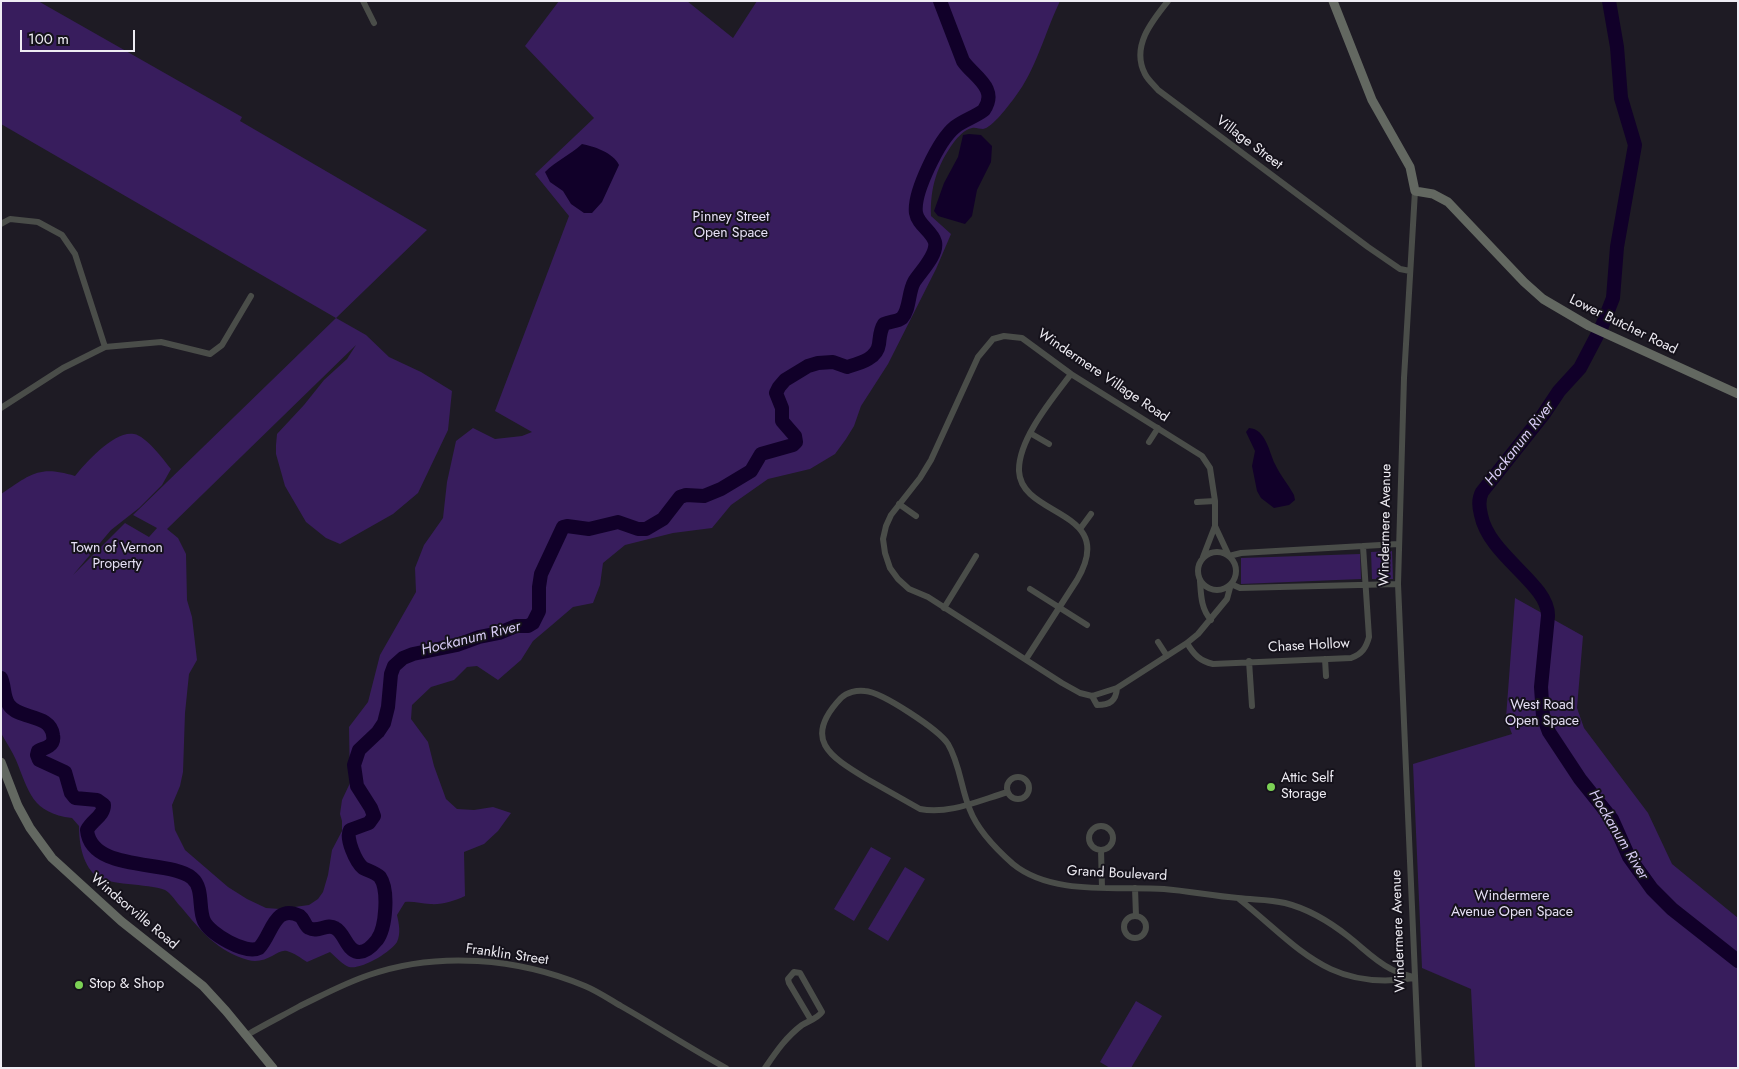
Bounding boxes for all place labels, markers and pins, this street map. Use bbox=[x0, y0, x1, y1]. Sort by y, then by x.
place label: Attic Self Storage bbox=[1281, 771, 1334, 804]
marker: Attic Self Storage bbox=[1265, 781, 1277, 793]
place label: Stop & Shop bbox=[89, 977, 164, 993]
marker: Stop & Shop bbox=[73, 979, 85, 991]

